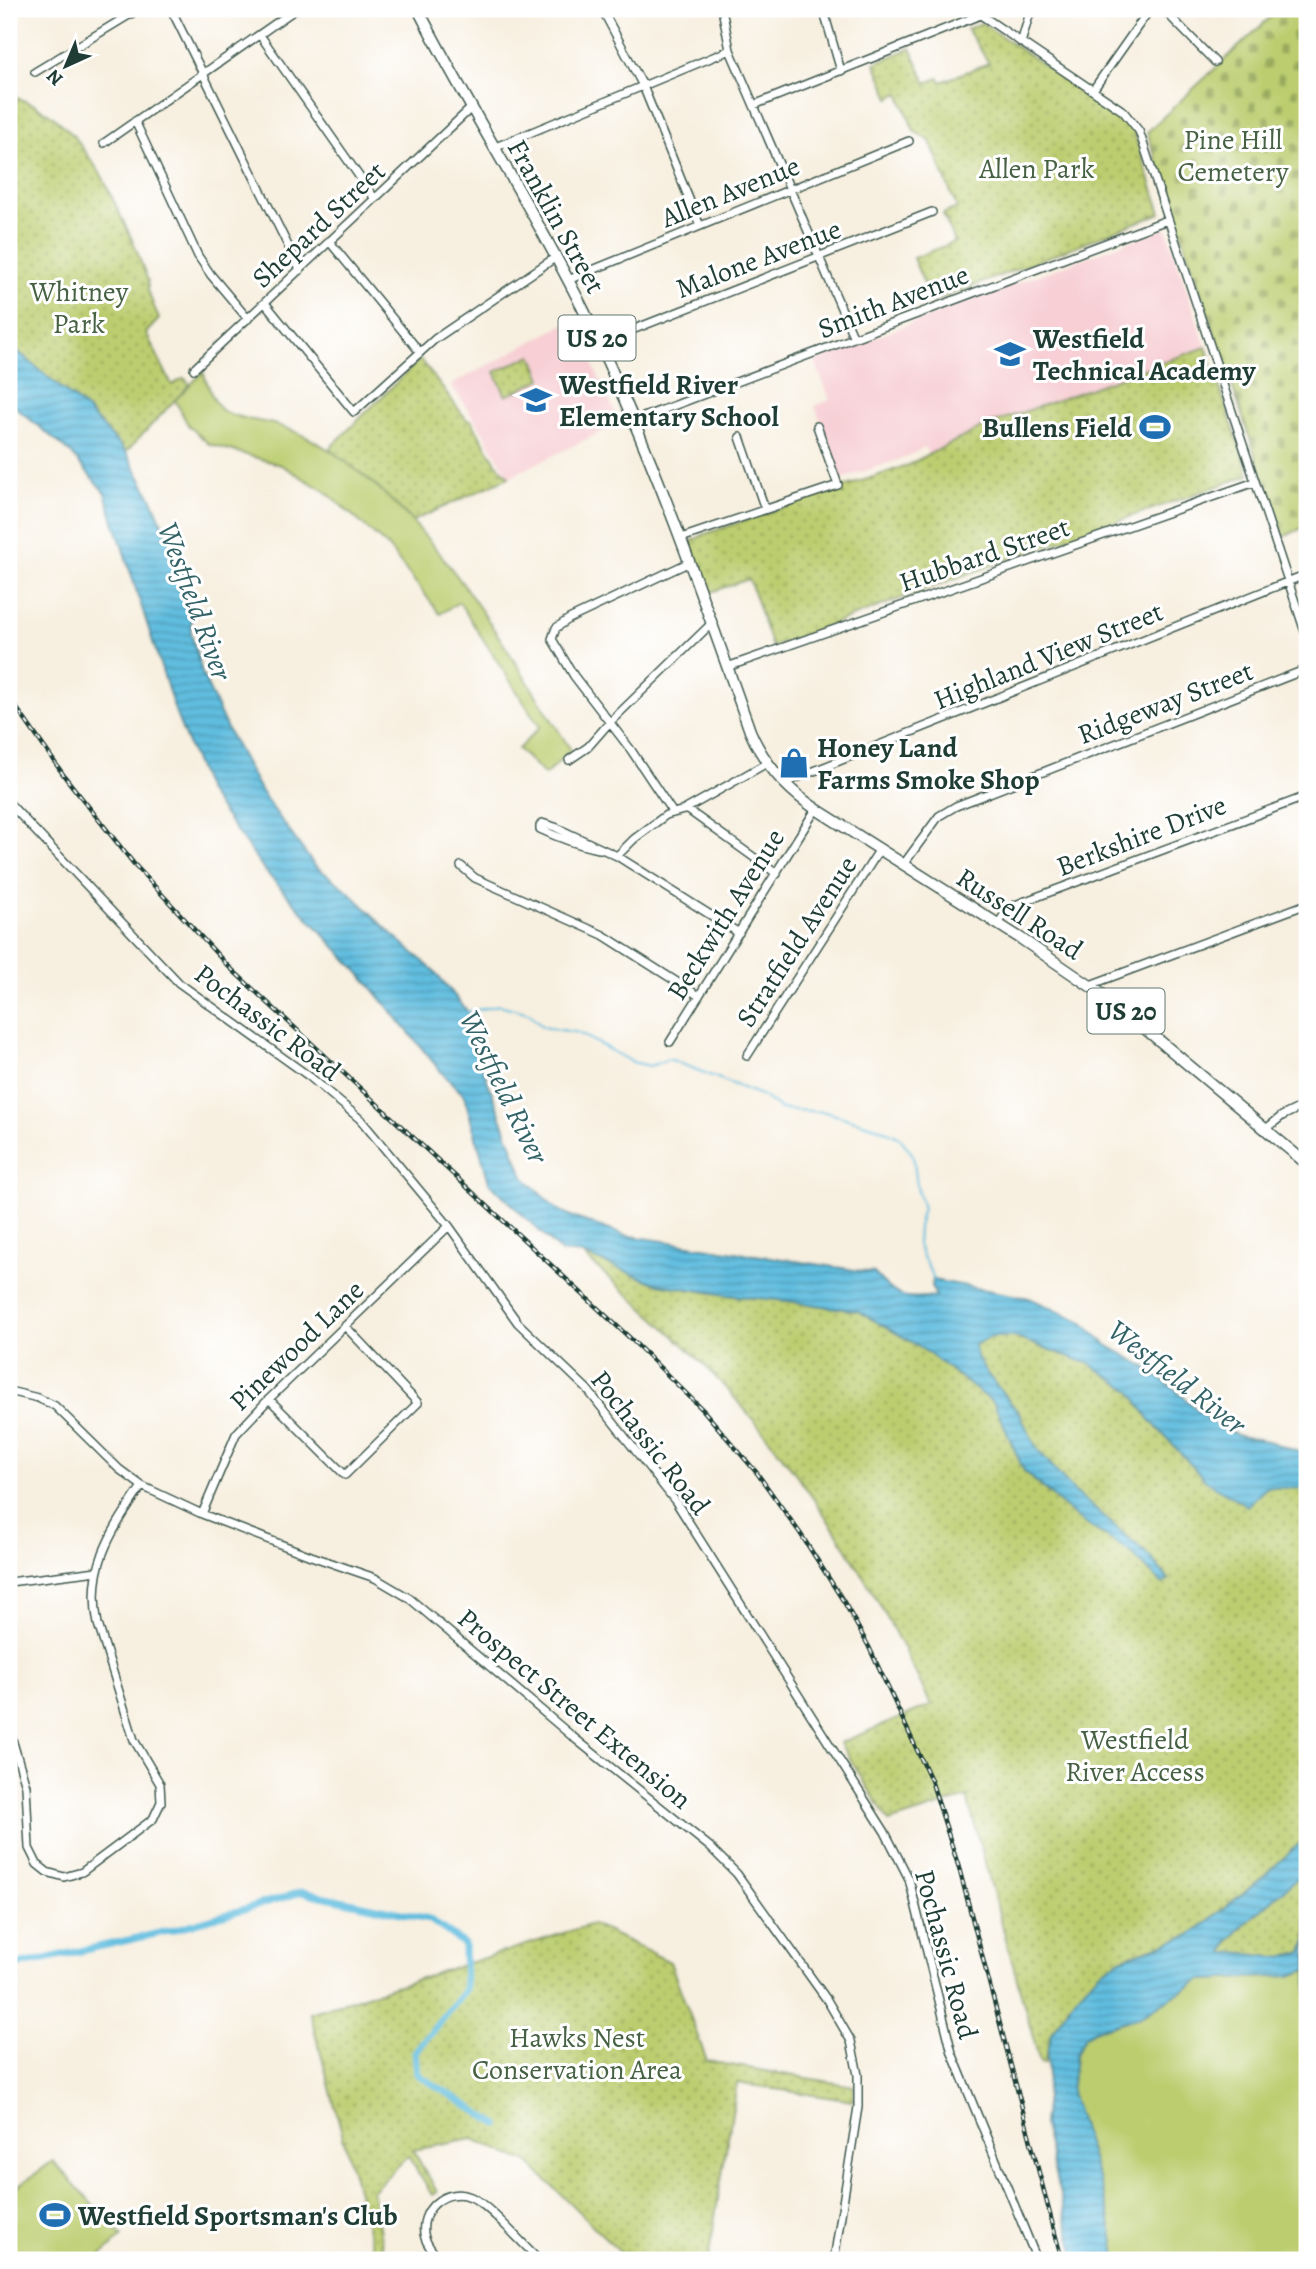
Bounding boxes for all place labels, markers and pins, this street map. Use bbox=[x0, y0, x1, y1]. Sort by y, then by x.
place label: Westfield Technical Academy bbox=[1032, 320, 1256, 390]
school or university icon: Westfield Technical Academy bbox=[993, 337, 1027, 371]
place label: Westfield River Elementary School bbox=[558, 366, 780, 436]
school or university icon: Westfield River Elementary School bbox=[519, 383, 553, 417]
place label: Bullens Field bbox=[982, 409, 1133, 447]
sports icon: Bullens Field bbox=[1138, 410, 1172, 444]
place label: Honey Land Farms Smoke Shop bbox=[817, 729, 1040, 799]
shop icon: Honey Land Farms Smoke Shop bbox=[777, 746, 811, 780]
place label: Westfield Sportsman's Club bbox=[77, 2197, 398, 2235]
sports icon: Westfield Sportsman's Club bbox=[38, 2198, 72, 2232]

